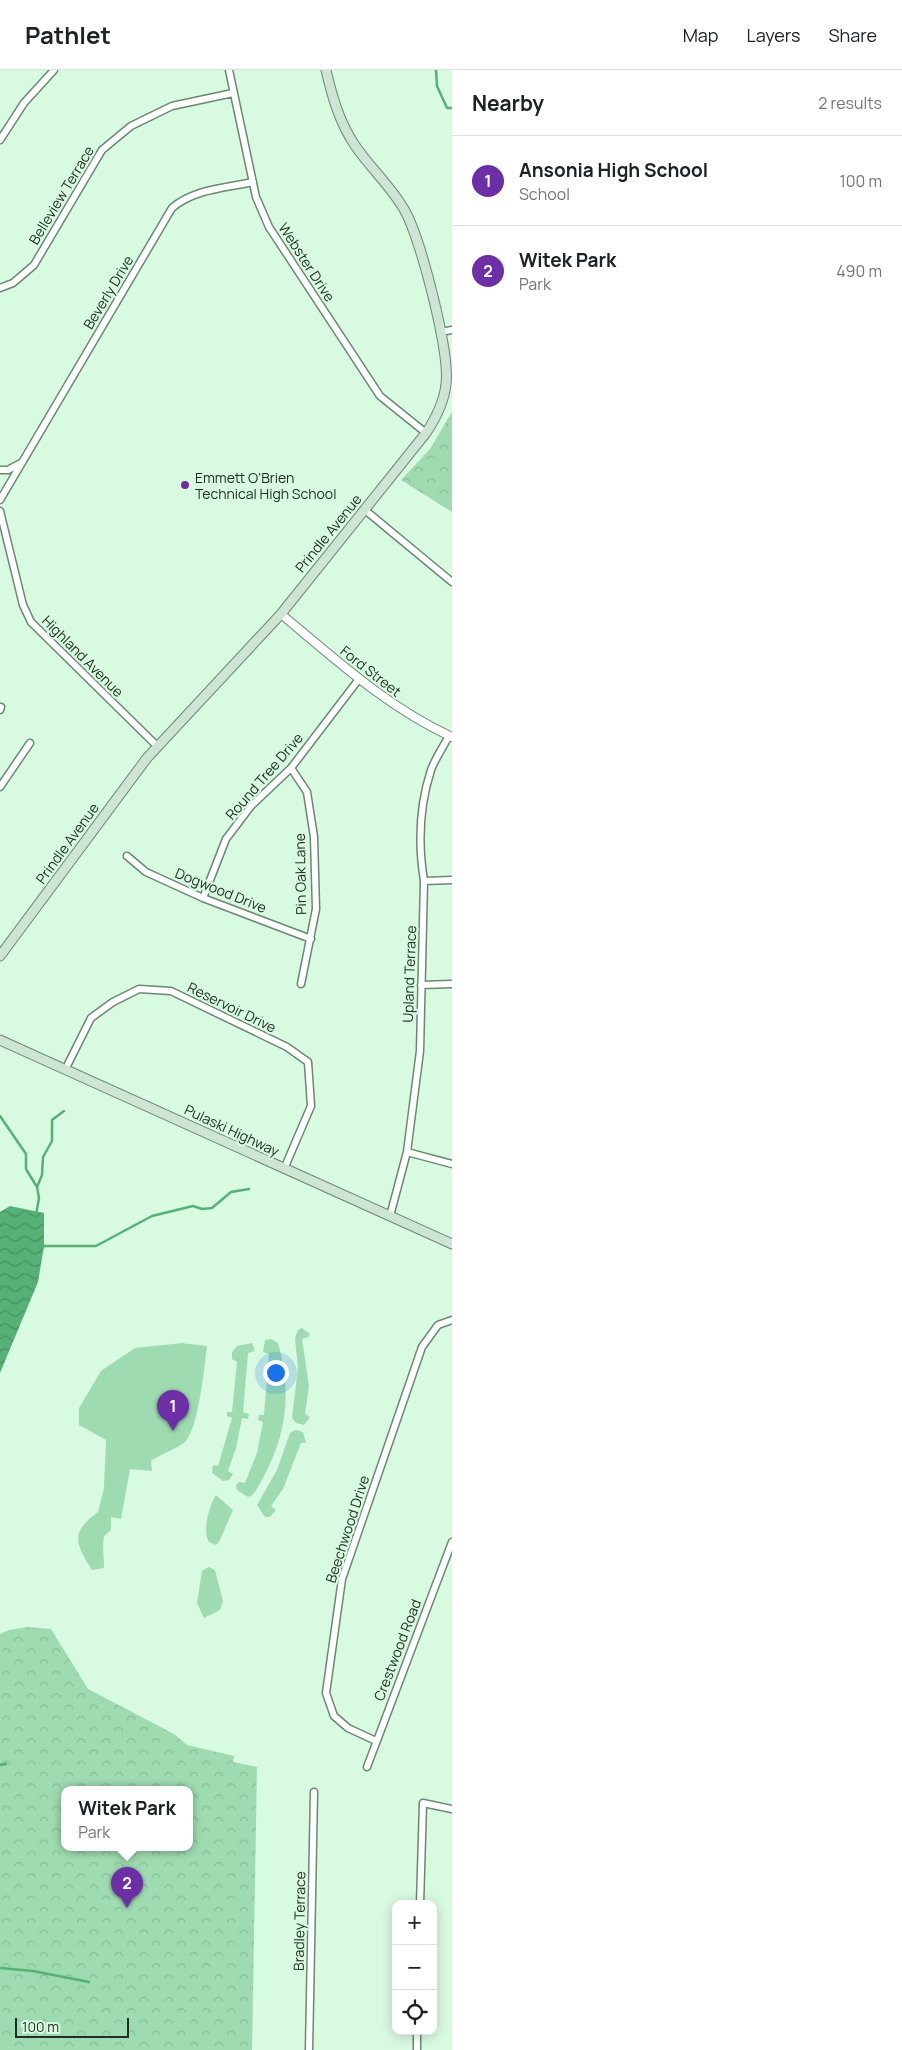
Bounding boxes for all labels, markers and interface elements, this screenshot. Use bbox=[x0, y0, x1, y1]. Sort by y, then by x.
text: Pathlet bbox=[25, 18, 111, 51]
text: Map bbox=[683, 23, 718, 47]
text: Layers bbox=[746, 23, 800, 47]
text: Share bbox=[828, 23, 877, 47]
text: Nearby bbox=[472, 89, 544, 117]
text: 2 results bbox=[818, 92, 882, 114]
street label: Belleview Terrace bbox=[24, 142, 98, 248]
text: Ansonia High School bbox=[519, 157, 708, 183]
text: 1 bbox=[484, 170, 492, 192]
text: 100 m bbox=[839, 170, 882, 192]
text: School bbox=[519, 183, 570, 205]
street label: Webster Drive bbox=[274, 219, 340, 305]
text: Witek Park bbox=[519, 247, 616, 273]
street label: Beverly Drive bbox=[79, 252, 137, 332]
text: 2 bbox=[483, 260, 493, 282]
text: 490 m bbox=[836, 260, 882, 282]
text: Park bbox=[519, 273, 551, 295]
place label: Emmett O'Brien Technical High School bbox=[195, 468, 336, 503]
marker: Emmett O'Brien Technical High School bbox=[179, 479, 191, 491]
street label: Prindle Avenue bbox=[291, 490, 365, 576]
street label: Highland Avenue bbox=[38, 611, 128, 701]
street label: Ford Street bbox=[337, 641, 406, 701]
street label: Round Tree Drive bbox=[221, 729, 307, 823]
street label: Prindle Avenue bbox=[31, 799, 103, 887]
street label: Pin Oak Lane bbox=[290, 833, 310, 915]
street label: Dogwood Drive bbox=[173, 863, 269, 917]
street label: Upland Terrace bbox=[398, 925, 420, 1023]
street label: Reservoir Drive bbox=[184, 977, 280, 1037]
street label: Pulaski Highway bbox=[181, 1100, 283, 1161]
your location bbox=[263, 1360, 289, 1386]
pin: 1 bbox=[157, 1390, 189, 1431]
street label: Beechwood Drive bbox=[321, 1473, 373, 1585]
street label: Crestwood Road bbox=[369, 1596, 425, 1704]
popup bbox=[61, 1786, 193, 1851]
text: Witek Park bbox=[78, 1795, 176, 1821]
text: Park bbox=[78, 1821, 110, 1843]
pin: 2 bbox=[111, 1867, 143, 1908]
street label: Bradley Terrace bbox=[289, 1871, 309, 1971]
map controls bbox=[392, 1900, 437, 2035]
button: + bbox=[392, 1900, 437, 1945]
button: − bbox=[392, 1945, 437, 1990]
button: locate bbox=[392, 1990, 437, 2035]
scale bar bbox=[15, 2015, 129, 2038]
text: 100 m bbox=[22, 2017, 59, 2036]

